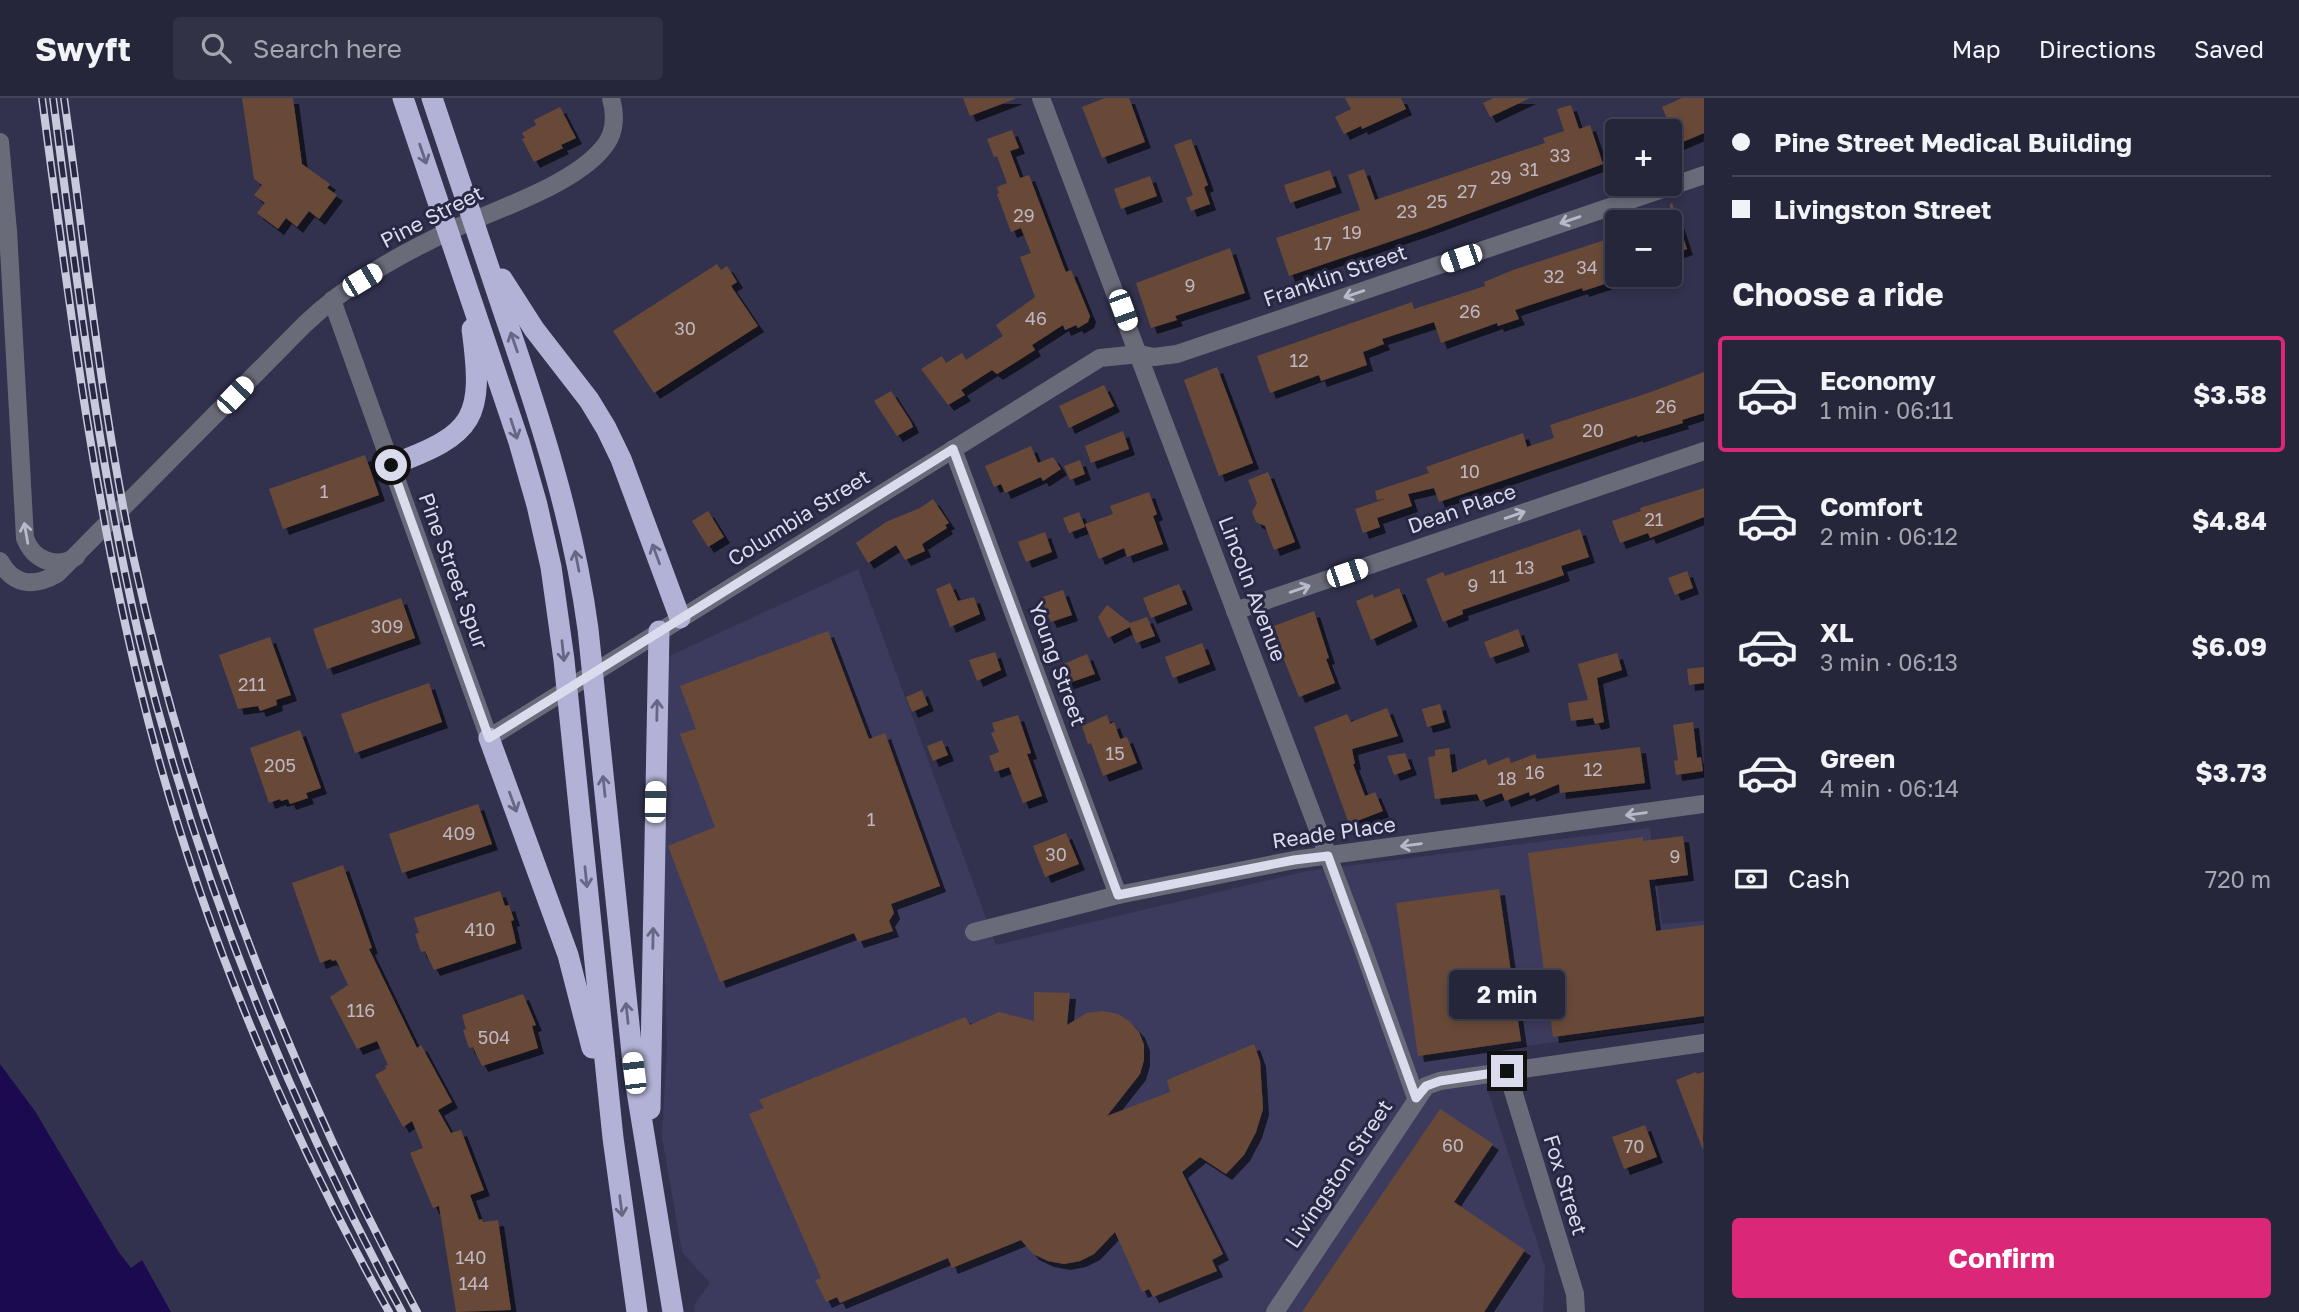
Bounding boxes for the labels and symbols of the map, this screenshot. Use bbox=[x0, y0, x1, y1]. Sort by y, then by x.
one-way arrow bbox=[418, 143, 430, 165]
house number: 33 bbox=[1549, 144, 1571, 166]
house number: 31 bbox=[1519, 158, 1539, 180]
house number: 29 bbox=[1490, 166, 1512, 188]
street label: Pine Street bbox=[376, 179, 487, 253]
house number: 27 bbox=[1457, 180, 1477, 202]
house number: 25 bbox=[1427, 190, 1447, 212]
house number: 23 bbox=[1397, 200, 1417, 222]
house number: 29 bbox=[1013, 204, 1035, 226]
one-way arrow bbox=[1559, 215, 1581, 227]
house number: 19 bbox=[1342, 221, 1362, 243]
house number: 17 bbox=[1314, 232, 1332, 254]
street label: Franklin Street bbox=[1260, 238, 1410, 312]
car bbox=[1438, 241, 1485, 275]
house number: 34 bbox=[1576, 256, 1598, 278]
car bbox=[339, 260, 386, 300]
house number: 32 bbox=[1544, 265, 1564, 287]
house number: 9 bbox=[1185, 274, 1195, 296]
car bbox=[1106, 287, 1141, 333]
one-way arrow bbox=[1344, 289, 1366, 301]
house number: 26 bbox=[1459, 300, 1481, 322]
house number: 46 bbox=[1025, 307, 1047, 329]
house number: 30 bbox=[674, 317, 696, 339]
one-way arrow bbox=[507, 332, 519, 354]
house number: 12 bbox=[1289, 349, 1309, 371]
car bbox=[213, 373, 258, 417]
house number: 26 bbox=[1655, 395, 1677, 417]
one-way arrow bbox=[509, 418, 522, 440]
house number: 20 bbox=[1582, 419, 1604, 441]
route start bbox=[375, 449, 407, 481]
house number: 10 bbox=[1460, 460, 1480, 482]
street label: Columbia Street bbox=[723, 463, 874, 571]
street label: Dean Place bbox=[1404, 477, 1519, 539]
house number: 1 bbox=[320, 480, 329, 502]
street label: Pine Street Spur bbox=[414, 489, 494, 652]
one-way arrow bbox=[1504, 508, 1526, 520]
house number: 21 bbox=[1644, 508, 1664, 530]
street label: Lincoln Avenue bbox=[1213, 512, 1293, 665]
one-way arrow bbox=[18, 522, 32, 545]
one-way arrow bbox=[649, 543, 662, 565]
one-way arrow bbox=[570, 550, 584, 573]
car bbox=[1324, 556, 1371, 590]
house number: 13 bbox=[1515, 556, 1535, 578]
house number: 11 bbox=[1489, 565, 1507, 587]
house number: 9 bbox=[1468, 574, 1478, 596]
one-way arrow bbox=[1289, 582, 1311, 595]
street label: Young Street bbox=[1023, 598, 1092, 729]
house number: 309 bbox=[371, 615, 403, 637]
one-way arrow bbox=[557, 639, 570, 662]
house number: 211 bbox=[238, 673, 266, 695]
one-way arrow bbox=[650, 699, 664, 722]
house number: 15 bbox=[1105, 742, 1125, 764]
house number: 205 bbox=[264, 754, 296, 776]
house number: 12 bbox=[1583, 758, 1603, 780]
house number: 16 bbox=[1525, 761, 1545, 783]
house number: 18 bbox=[1497, 767, 1517, 789]
one-way arrow bbox=[598, 776, 611, 798]
car bbox=[645, 781, 666, 823]
one-way arrow bbox=[507, 791, 520, 813]
one-way arrow bbox=[1626, 807, 1648, 820]
house number: 1 bbox=[867, 808, 876, 830]
street label: Reade Place bbox=[1270, 810, 1397, 854]
house number: 409 bbox=[442, 822, 476, 844]
one-way arrow bbox=[1400, 838, 1423, 851]
house number: 30 bbox=[1045, 843, 1067, 865]
house number: 9 bbox=[1670, 845, 1680, 867]
one-way arrow bbox=[580, 865, 593, 888]
house number: 410 bbox=[465, 918, 495, 940]
one-way arrow bbox=[646, 926, 659, 949]
callout: 2 min bbox=[1449, 970, 1565, 1018]
house number: 116 bbox=[347, 999, 375, 1021]
one-way arrow bbox=[620, 1002, 633, 1025]
house number: 504 bbox=[478, 1026, 510, 1048]
car bbox=[622, 1051, 647, 1095]
route end bbox=[1491, 1055, 1523, 1087]
street label: Livingston Street bbox=[1279, 1094, 1397, 1253]
street label: Fox Street bbox=[1538, 1131, 1594, 1238]
house number: 60 bbox=[1442, 1134, 1464, 1156]
house number: 70 bbox=[1624, 1135, 1644, 1157]
one-way arrow bbox=[615, 1194, 628, 1217]
house number: 140 bbox=[456, 1246, 486, 1268]
house number: 144 bbox=[459, 1272, 489, 1294]

